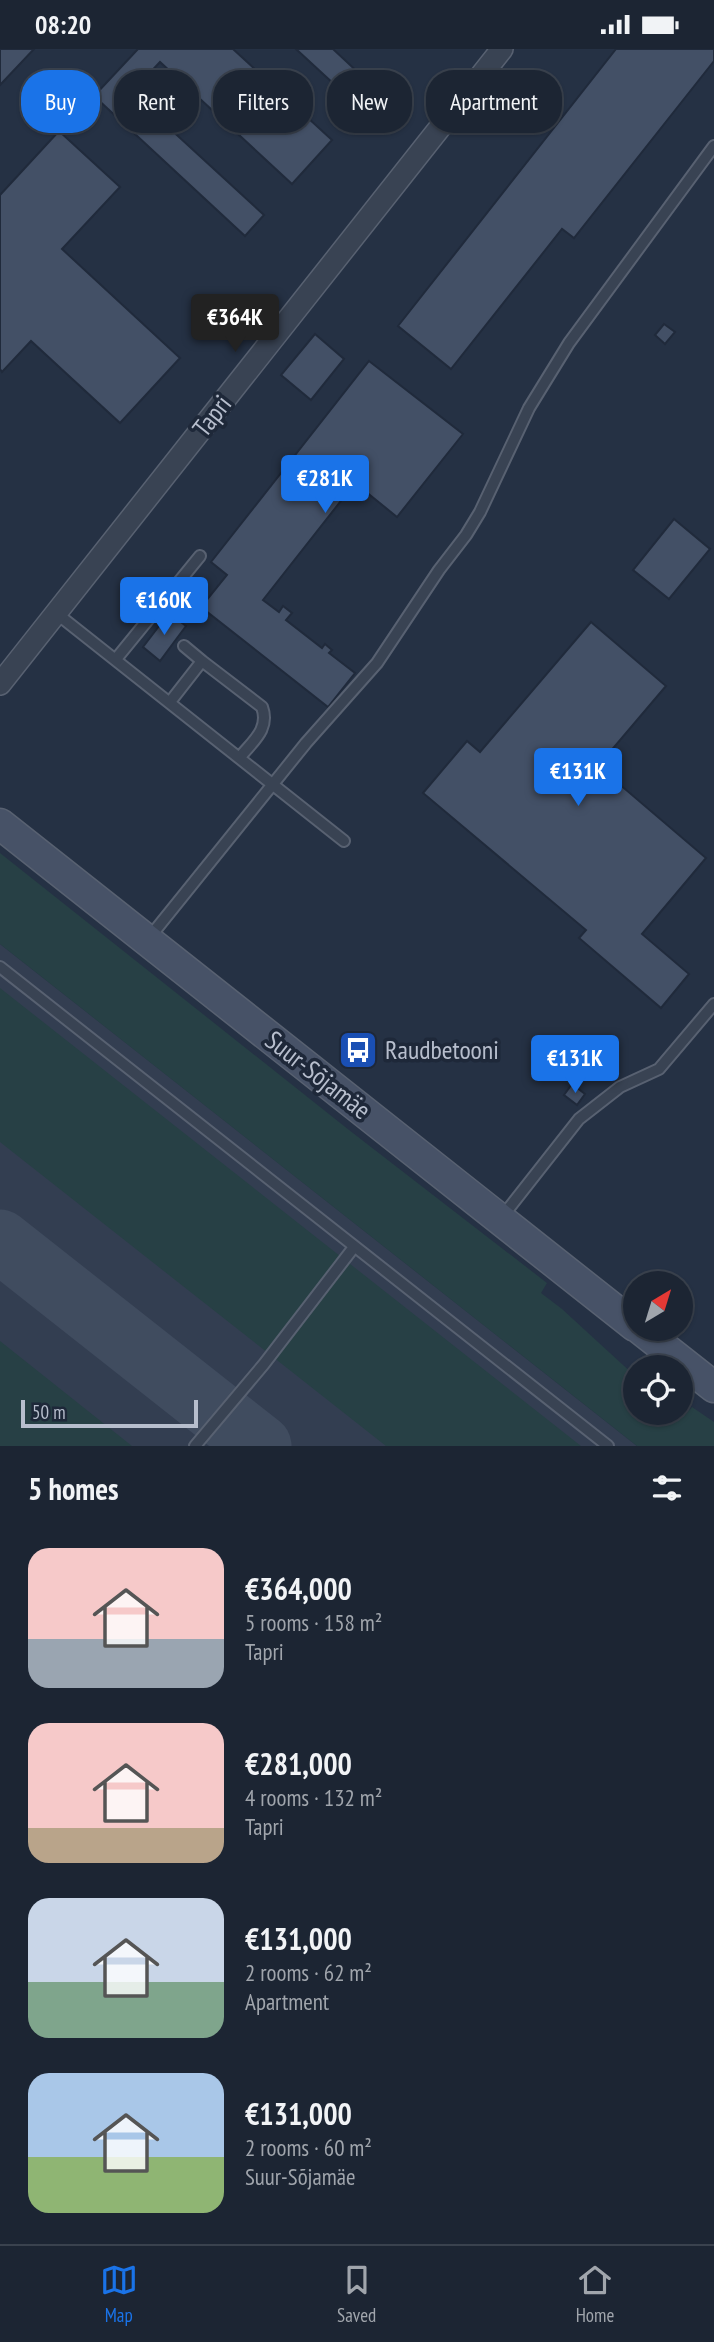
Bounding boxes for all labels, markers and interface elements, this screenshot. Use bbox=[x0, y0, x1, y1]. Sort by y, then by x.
text: 08:20 bbox=[35, 8, 91, 41]
chip: Buy bbox=[21, 70, 100, 133]
chip: Rent bbox=[114, 70, 199, 133]
chip: Filters bbox=[213, 70, 313, 133]
chip: New bbox=[327, 70, 412, 133]
chip: Apartment bbox=[426, 70, 562, 133]
pin: €364K bbox=[186, 295, 284, 354]
text: €364K bbox=[207, 302, 263, 331]
street label: Tapri bbox=[185, 388, 238, 443]
pin: €281K bbox=[276, 455, 374, 515]
text: €281K bbox=[297, 463, 353, 492]
pin: €160K bbox=[115, 577, 213, 637]
text: €160K bbox=[136, 585, 192, 614]
pin: €131K bbox=[529, 749, 627, 808]
text: €131K bbox=[550, 756, 606, 785]
street label: Suur-Sõjamäe bbox=[259, 1023, 378, 1126]
bus stop icon: Raudbetooni bbox=[337, 1029, 379, 1071]
place label: Raudbetooni bbox=[385, 1033, 499, 1066]
pin: €131K bbox=[526, 1035, 624, 1095]
text: €131K bbox=[547, 1043, 603, 1072]
north arrow bbox=[623, 1271, 693, 1341]
map controls bbox=[623, 1271, 693, 1425]
button: locate bbox=[623, 1355, 693, 1425]
scale bar bbox=[21, 1397, 198, 1429]
text: 50 m bbox=[32, 1400, 66, 1424]
text: 5 homes bbox=[28, 1469, 119, 1508]
icon: filters bbox=[648, 1469, 686, 1507]
text: €364,000 bbox=[245, 1569, 352, 1608]
icon: home bbox=[84, 1576, 168, 1660]
text: 5 rooms · 158 m² bbox=[245, 1608, 382, 1637]
text: Tapri bbox=[245, 1637, 284, 1666]
text: €281,000 bbox=[245, 1744, 352, 1783]
icon: home bbox=[84, 1751, 168, 1835]
text: 4 rooms · 132 m² bbox=[245, 1783, 382, 1812]
text: Tapri bbox=[245, 1812, 284, 1841]
text: €131,000 bbox=[245, 1919, 352, 1958]
icon: home bbox=[84, 1926, 168, 2010]
text: 2 rooms · 62 m² bbox=[245, 1958, 372, 1987]
text: Apartment bbox=[245, 1987, 329, 2016]
text: €131,000 bbox=[245, 2094, 352, 2133]
icon: home bbox=[84, 2101, 168, 2185]
text: 2 rooms · 60 m² bbox=[245, 2133, 372, 2162]
text: Suur-Sõjamäe bbox=[245, 2162, 355, 2191]
tab: Map bbox=[100, 2261, 138, 2327]
tab: Saved bbox=[337, 2261, 376, 2327]
tab: Home bbox=[576, 2261, 614, 2327]

